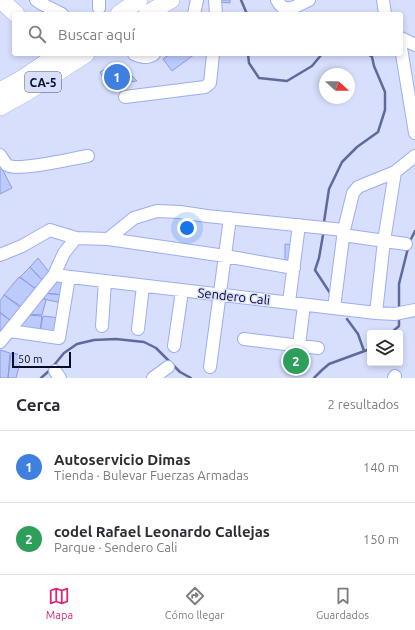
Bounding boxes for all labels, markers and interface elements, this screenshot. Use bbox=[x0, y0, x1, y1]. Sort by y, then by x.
search box bbox=[12, 12, 403, 56]
icon: search bbox=[26, 23, 48, 45]
text: Buscar aquí bbox=[58, 26, 135, 43]
pin: 1 bbox=[104, 62, 130, 92]
north arrow bbox=[319, 68, 355, 104]
road number: CA-5 bbox=[25, 72, 61, 92]
your location bbox=[177, 218, 197, 238]
street label: Sendero Cali bbox=[197, 285, 271, 307]
map controls bbox=[367, 330, 403, 366]
button: layers bbox=[367, 330, 403, 366]
pin: 2 bbox=[283, 346, 309, 376]
scale bar bbox=[12, 350, 71, 369]
text: 50 m bbox=[18, 353, 42, 365]
text: Cerca bbox=[16, 395, 61, 414]
text: 2 resultados bbox=[328, 397, 399, 411]
text: Autoservicio Dimas bbox=[54, 451, 190, 468]
text: 1 bbox=[25, 460, 33, 474]
text: 140 m bbox=[363, 460, 399, 474]
text: Tienda · Bulevar Fuerzas Armadas bbox=[54, 468, 249, 482]
text: codel Rafael Leonardo Callejas bbox=[54, 523, 270, 540]
text: 2 bbox=[25, 532, 33, 546]
text: 150 m bbox=[363, 532, 399, 546]
text: Parque · Sendero Cali bbox=[54, 540, 178, 554]
tab: Mapa bbox=[46, 585, 73, 621]
tab: Cómo llegar bbox=[165, 585, 224, 621]
tab: Guardados bbox=[316, 585, 369, 621]

